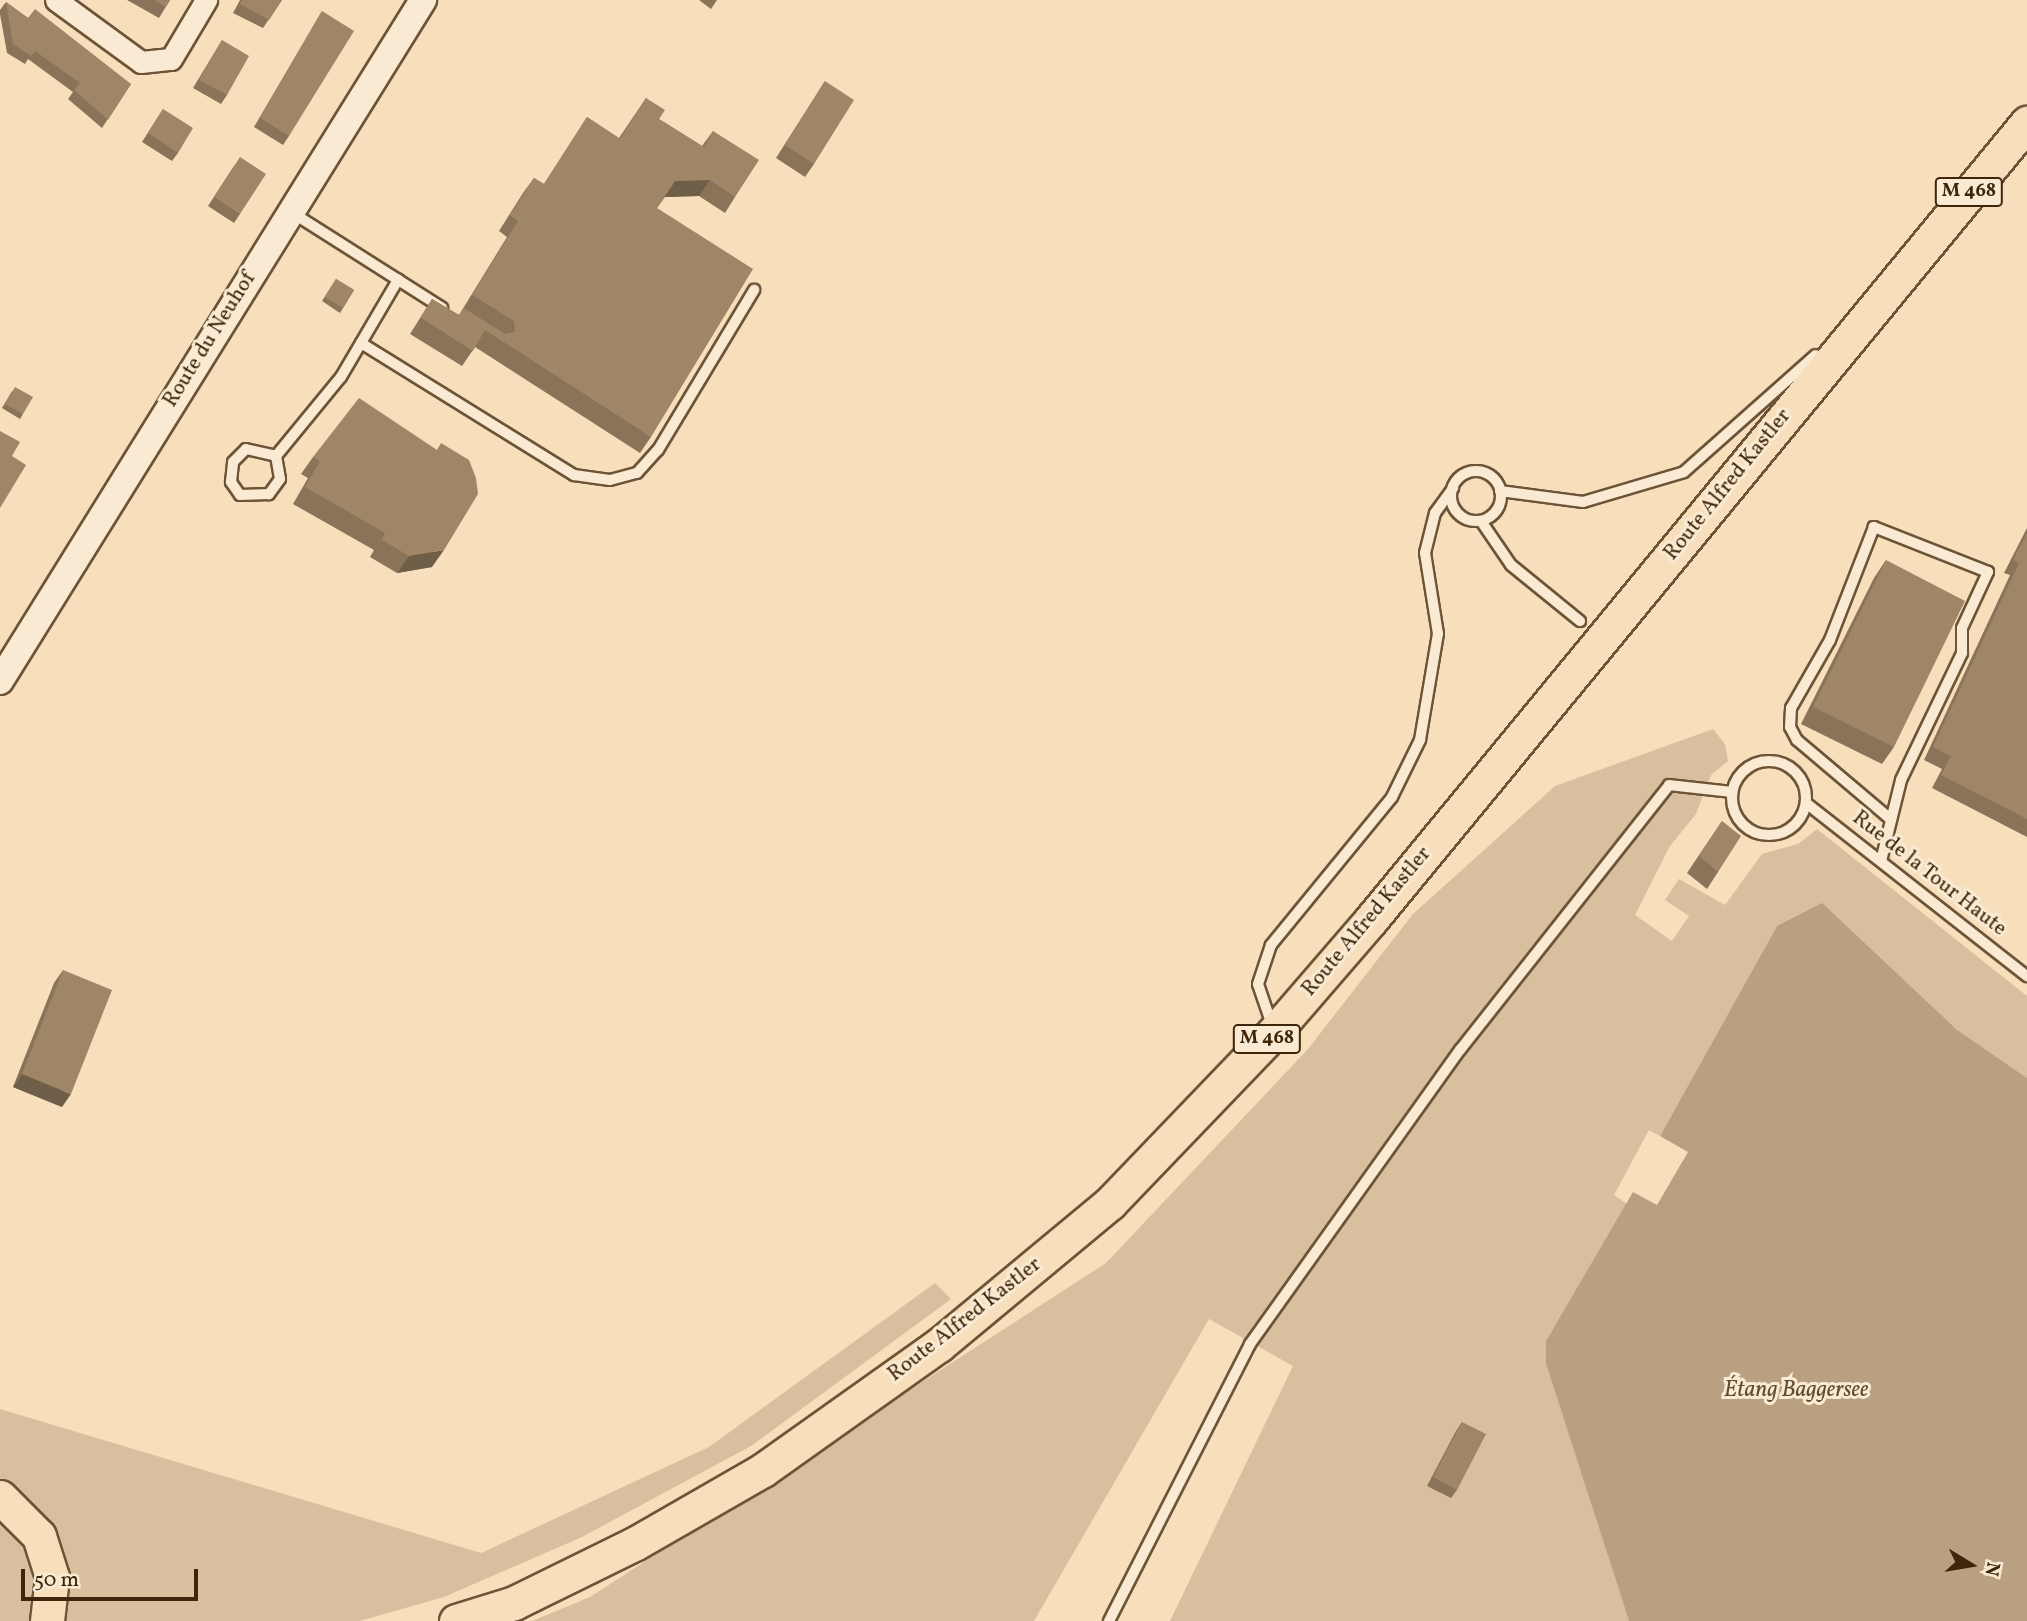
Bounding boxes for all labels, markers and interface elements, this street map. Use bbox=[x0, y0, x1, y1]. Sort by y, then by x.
road number: M 468 bbox=[1934, 176, 2004, 208]
street label: Route du Neuhof bbox=[158, 268, 262, 412]
street label: Route Alfred Kastler bbox=[1659, 404, 1797, 566]
street label: Rue de la Tour Haute bbox=[1847, 806, 2011, 942]
street label: Route Alfred Kastler bbox=[1297, 842, 1437, 1002]
road number: M 468 bbox=[1232, 1023, 1302, 1054]
street label: Route Alfred Kastler bbox=[883, 1252, 1047, 1388]
water label: Étang Baggersee bbox=[1724, 1376, 1868, 1404]
north arrow bbox=[1936, 1530, 2006, 1600]
scale bar bbox=[24, 1554, 201, 1598]
text: N bbox=[1978, 1560, 2006, 1578]
text: 50 m bbox=[34, 1566, 79, 1595]

